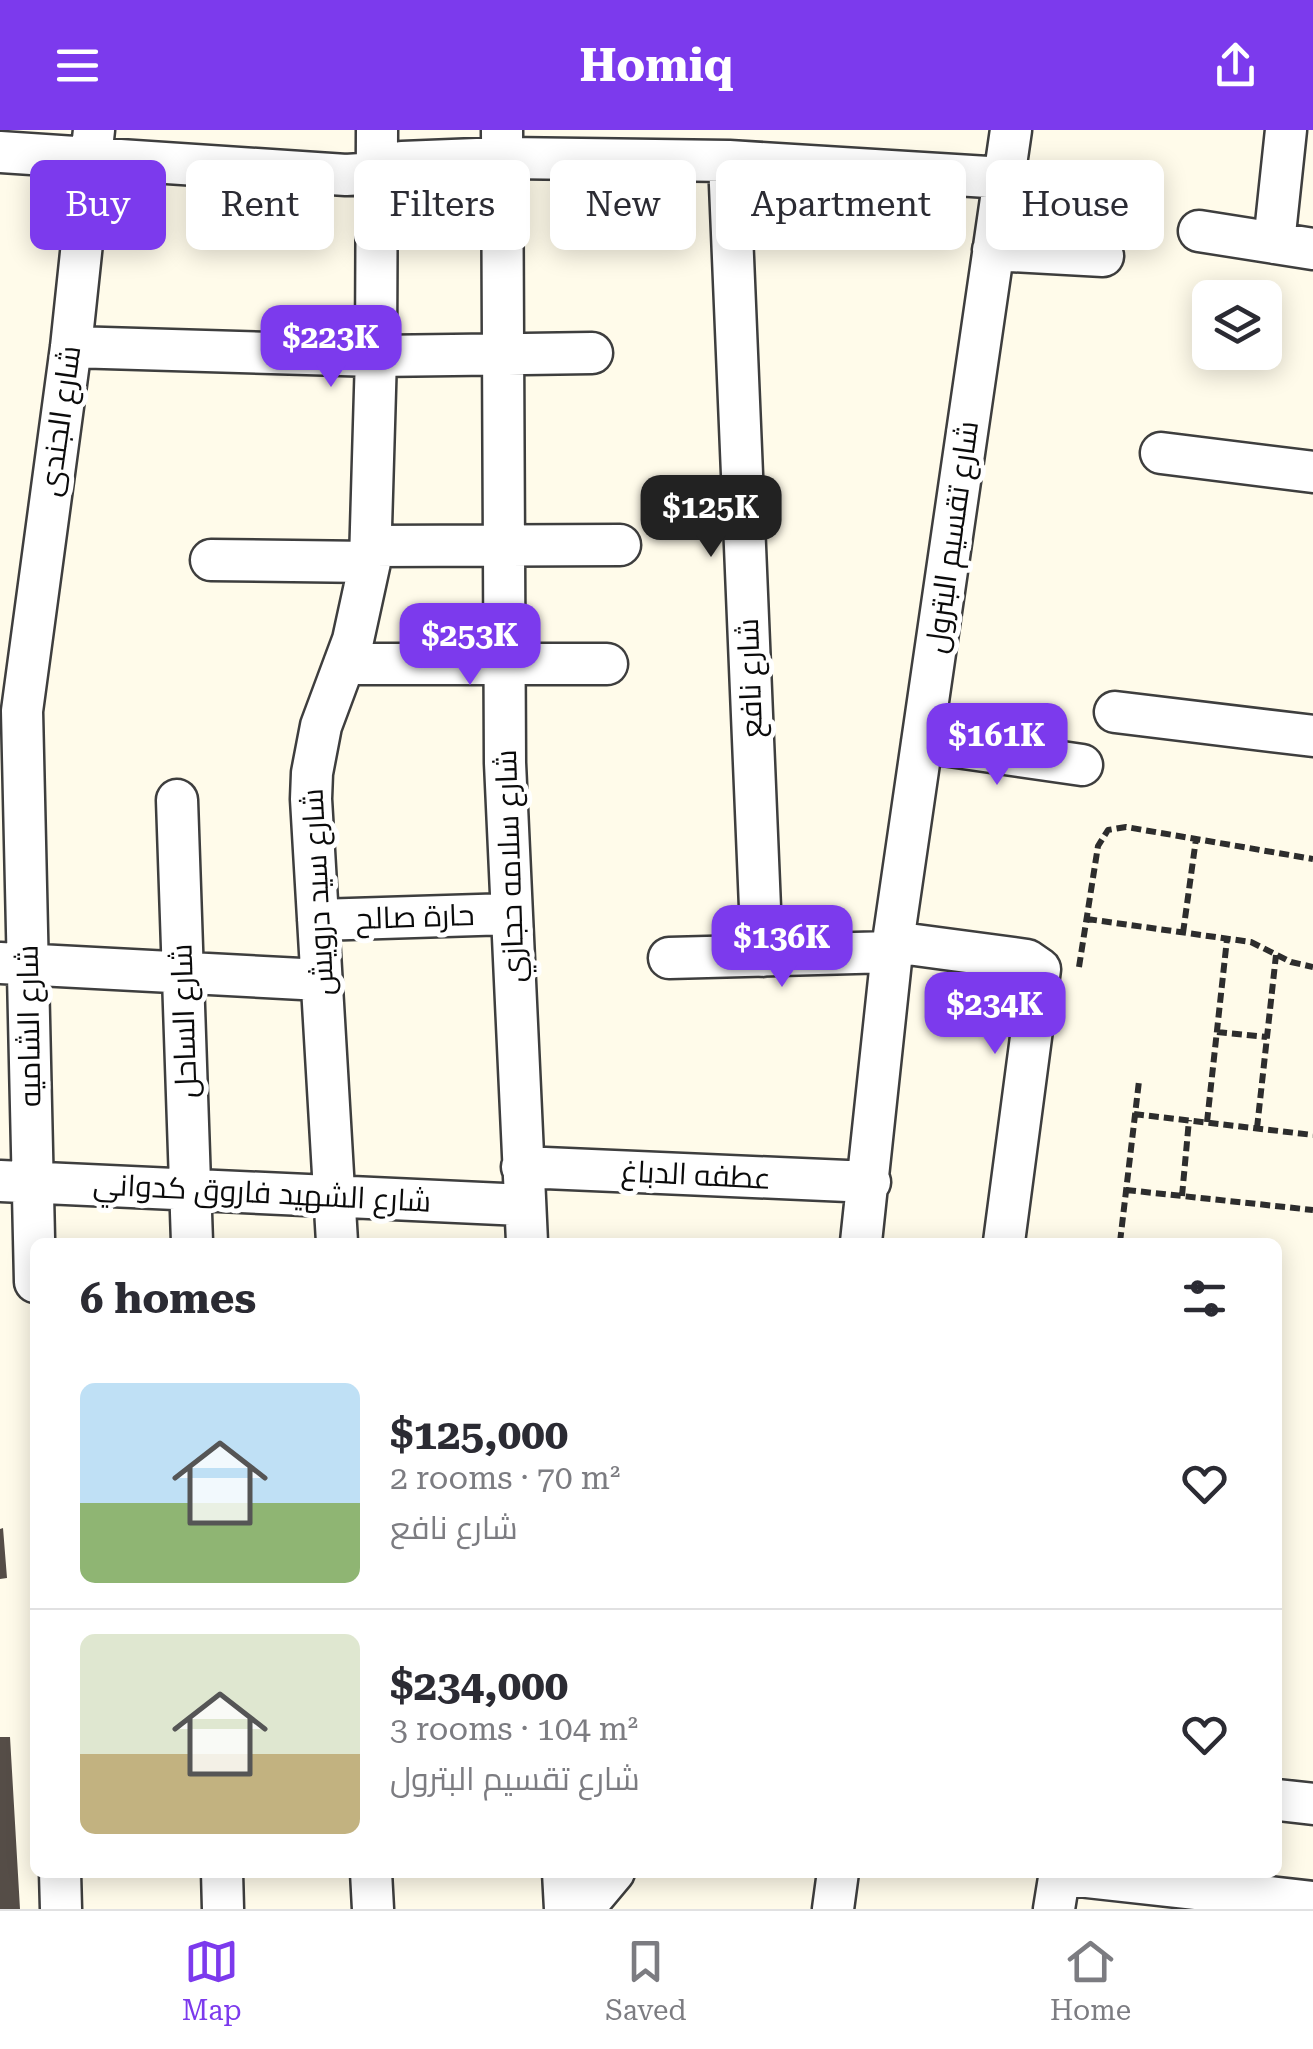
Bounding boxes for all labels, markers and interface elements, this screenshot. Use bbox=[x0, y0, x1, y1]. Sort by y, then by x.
icon: menu bbox=[50, 38, 105, 93]
icon: share bbox=[1208, 38, 1263, 93]
text: Homiq bbox=[579, 39, 734, 92]
chip: Buy bbox=[30, 160, 166, 250]
chip: Rent bbox=[186, 160, 334, 250]
chip: Filters bbox=[354, 160, 530, 250]
chip: New bbox=[550, 160, 696, 250]
chip: Apartment bbox=[716, 160, 966, 250]
chip: House bbox=[986, 160, 1164, 250]
map controls bbox=[1192, 280, 1282, 370]
button: layers bbox=[1192, 280, 1282, 370]
pin: $223K bbox=[261, 305, 401, 390]
text: $223K bbox=[283, 318, 379, 356]
street label: شارع الجندى bbox=[32, 343, 90, 499]
street label: شارع تقسيم البترول bbox=[918, 419, 988, 656]
pin: $125K bbox=[641, 475, 781, 560]
text: $125K bbox=[663, 488, 759, 526]
pin: $253K bbox=[400, 603, 540, 688]
text: $253K bbox=[422, 616, 518, 654]
street label: شارع نافع bbox=[730, 617, 772, 738]
pin: $161K bbox=[927, 703, 1067, 788]
text: $161K bbox=[949, 716, 1045, 754]
street label: شارع سلامه حجازي bbox=[488, 749, 537, 983]
street label: شارع سيد درويش bbox=[295, 788, 343, 996]
street label: حارة صالح bbox=[355, 897, 475, 939]
pin: $136K bbox=[712, 905, 852, 990]
text: $136K bbox=[734, 918, 830, 956]
street label: شارع الساحل bbox=[163, 943, 207, 1099]
street label: شارع الشاميه bbox=[10, 945, 50, 1107]
pin: $234K bbox=[925, 972, 1065, 1057]
text: $234K bbox=[947, 985, 1043, 1023]
street label: عطفه الدباغ bbox=[620, 1153, 772, 1199]
street label: شارع الشهيد فاروق كدواني bbox=[92, 1166, 432, 1225]
icon: filters bbox=[1177, 1271, 1232, 1326]
text: 6 homes bbox=[80, 1274, 256, 1323]
text: $125,000 bbox=[390, 1410, 568, 1459]
icon: home bbox=[160, 1423, 280, 1543]
icon: heart bbox=[1177, 1456, 1232, 1511]
text: 2 rooms · 70 m² bbox=[390, 1459, 620, 1497]
text: شارع نافع bbox=[390, 1509, 518, 1547]
text: $234,000 bbox=[390, 1661, 568, 1710]
icon: home bbox=[160, 1674, 280, 1794]
icon: heart bbox=[1177, 1707, 1232, 1762]
text: 3 rooms · 104 m² bbox=[390, 1710, 638, 1748]
text: شارع تقسيم البترول bbox=[390, 1760, 640, 1798]
tab: Map bbox=[182, 1934, 242, 2027]
tab: Saved bbox=[605, 1934, 686, 2027]
tab: Home bbox=[1050, 1934, 1131, 2027]

